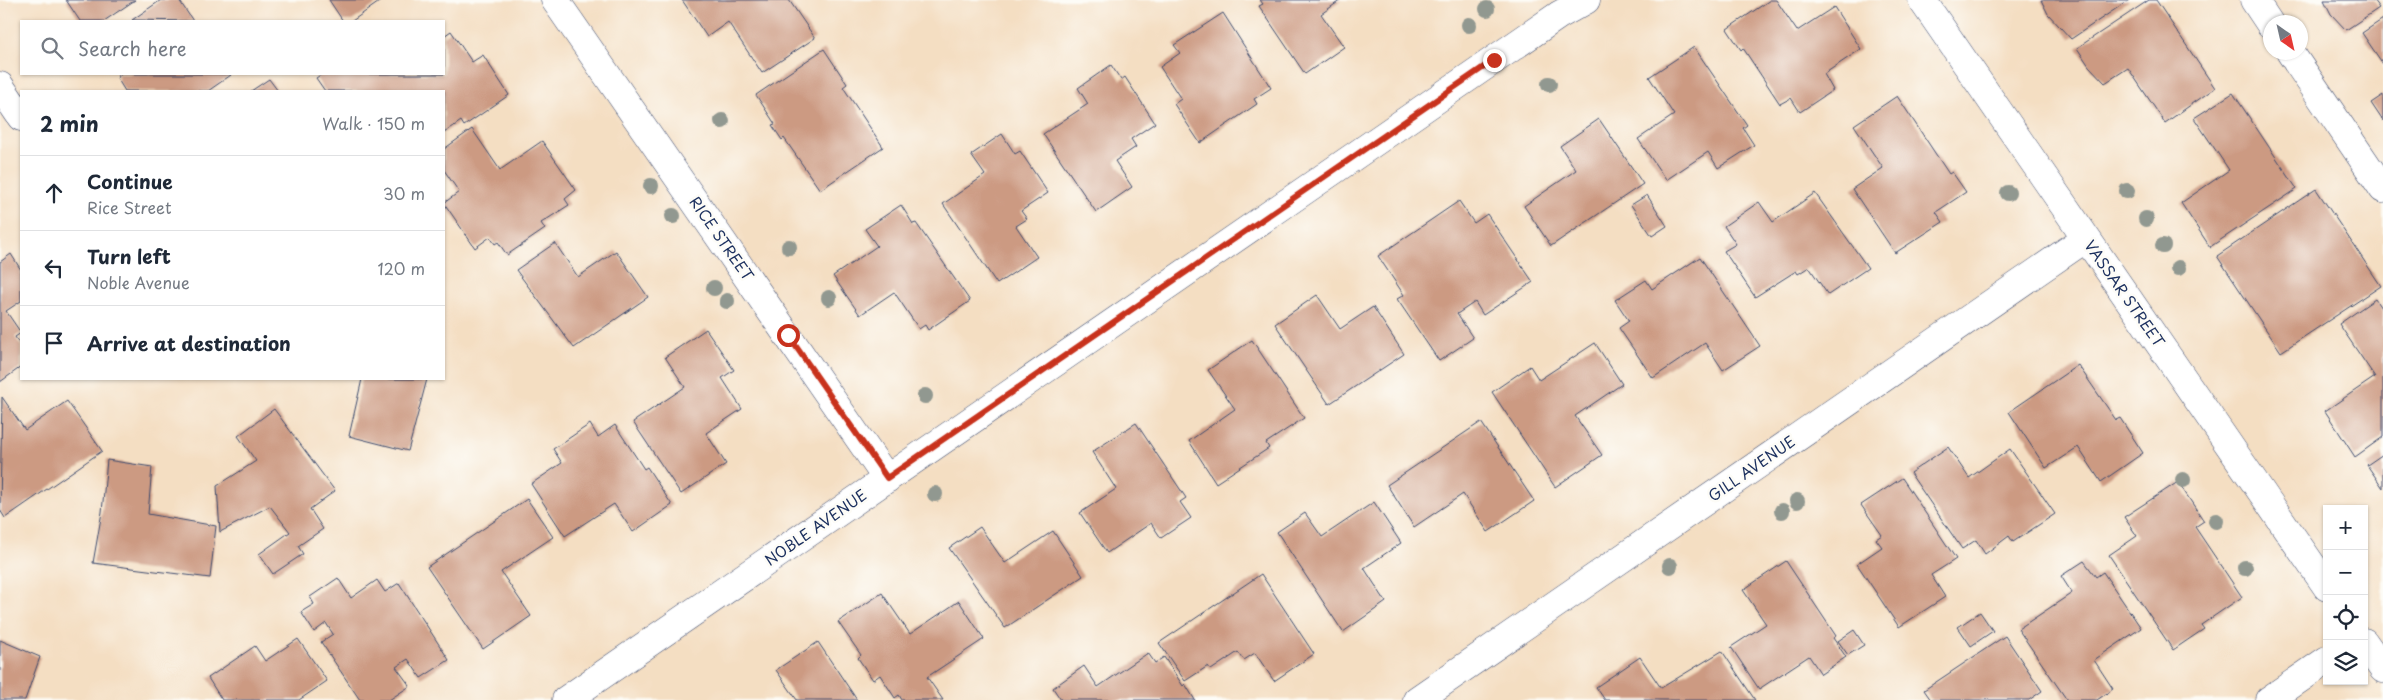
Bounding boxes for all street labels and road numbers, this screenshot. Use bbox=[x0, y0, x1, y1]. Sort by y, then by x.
street label: RICE STREET bbox=[685, 191, 760, 286]
street label: VASSAR STREET bbox=[2080, 235, 2171, 352]
street label: GILL AVENUE bbox=[1703, 429, 1799, 506]
street label: NOBLE AVENUE bbox=[759, 483, 871, 571]

